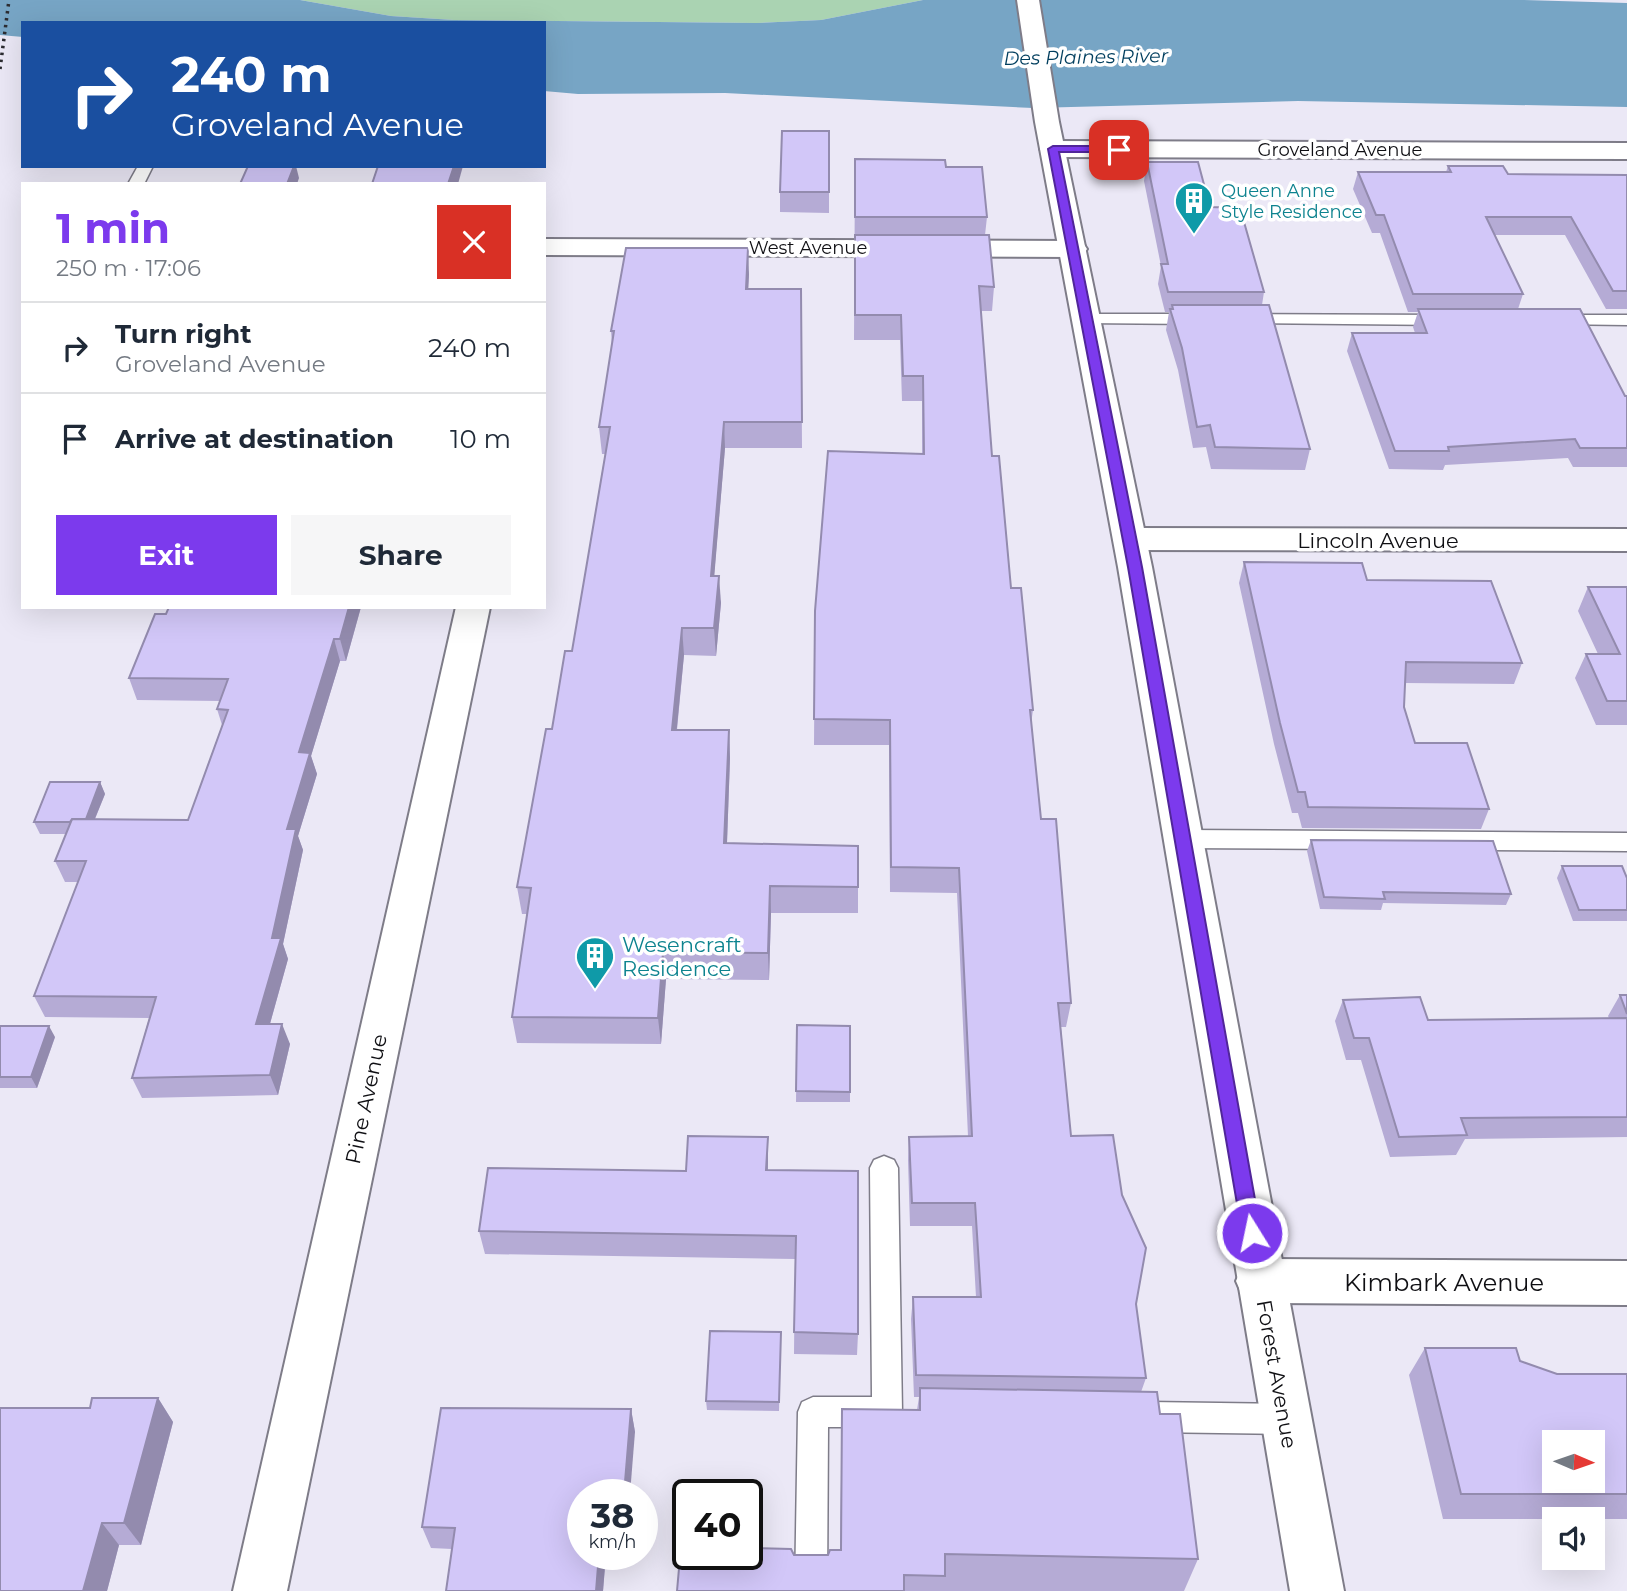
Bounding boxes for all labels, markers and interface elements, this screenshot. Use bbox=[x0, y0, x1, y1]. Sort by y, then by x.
water label: Des Plaines River bbox=[1003, 44, 1169, 70]
text: 240 m bbox=[171, 45, 332, 104]
icon: right bbox=[56, 49, 147, 140]
text: Groveland Avenue bbox=[171, 105, 464, 144]
pin bbox=[1089, 120, 1149, 180]
icon: arrive bbox=[1100, 131, 1138, 169]
street label: Groveland Avenue bbox=[1258, 139, 1423, 161]
building icon: Queen Anne Style Residence bbox=[1173, 180, 1215, 235]
place label: Queen Anne Style Residence bbox=[1221, 180, 1363, 223]
text: 1 min bbox=[56, 202, 170, 254]
button: close bbox=[437, 205, 511, 279]
street label: West Avenue bbox=[749, 237, 867, 259]
text: 250 m · 17:06 bbox=[56, 254, 201, 282]
text: Turn right bbox=[115, 318, 251, 350]
icon: right bbox=[56, 329, 94, 367]
text: 240 m bbox=[428, 332, 511, 364]
text: Groveland Avenue bbox=[115, 350, 326, 378]
icon: arrive bbox=[56, 420, 94, 458]
text: Arrive at destination bbox=[115, 423, 394, 455]
text: 10 m bbox=[450, 423, 511, 455]
button: Exit bbox=[56, 515, 277, 595]
button: Share bbox=[291, 515, 511, 595]
street label: Lincoln Avenue bbox=[1297, 528, 1459, 553]
place label: Wesencraft Residence bbox=[622, 932, 741, 981]
building icon: Wesencraft Residence bbox=[574, 935, 616, 990]
street label: Pine Avenue bbox=[340, 1032, 392, 1166]
position arrow bbox=[1215, 1196, 1289, 1270]
street label: Kimbark Avenue bbox=[1344, 1268, 1544, 1297]
street label: Forest Avenue bbox=[1252, 1298, 1302, 1450]
north arrow bbox=[1542, 1430, 1605, 1493]
map controls bbox=[1542, 1430, 1605, 1570]
speed limit sign: 40 bbox=[672, 1479, 763, 1570]
text: 38 bbox=[591, 1494, 634, 1537]
button: sound bbox=[1542, 1507, 1605, 1570]
text: km/h bbox=[588, 1531, 637, 1553]

